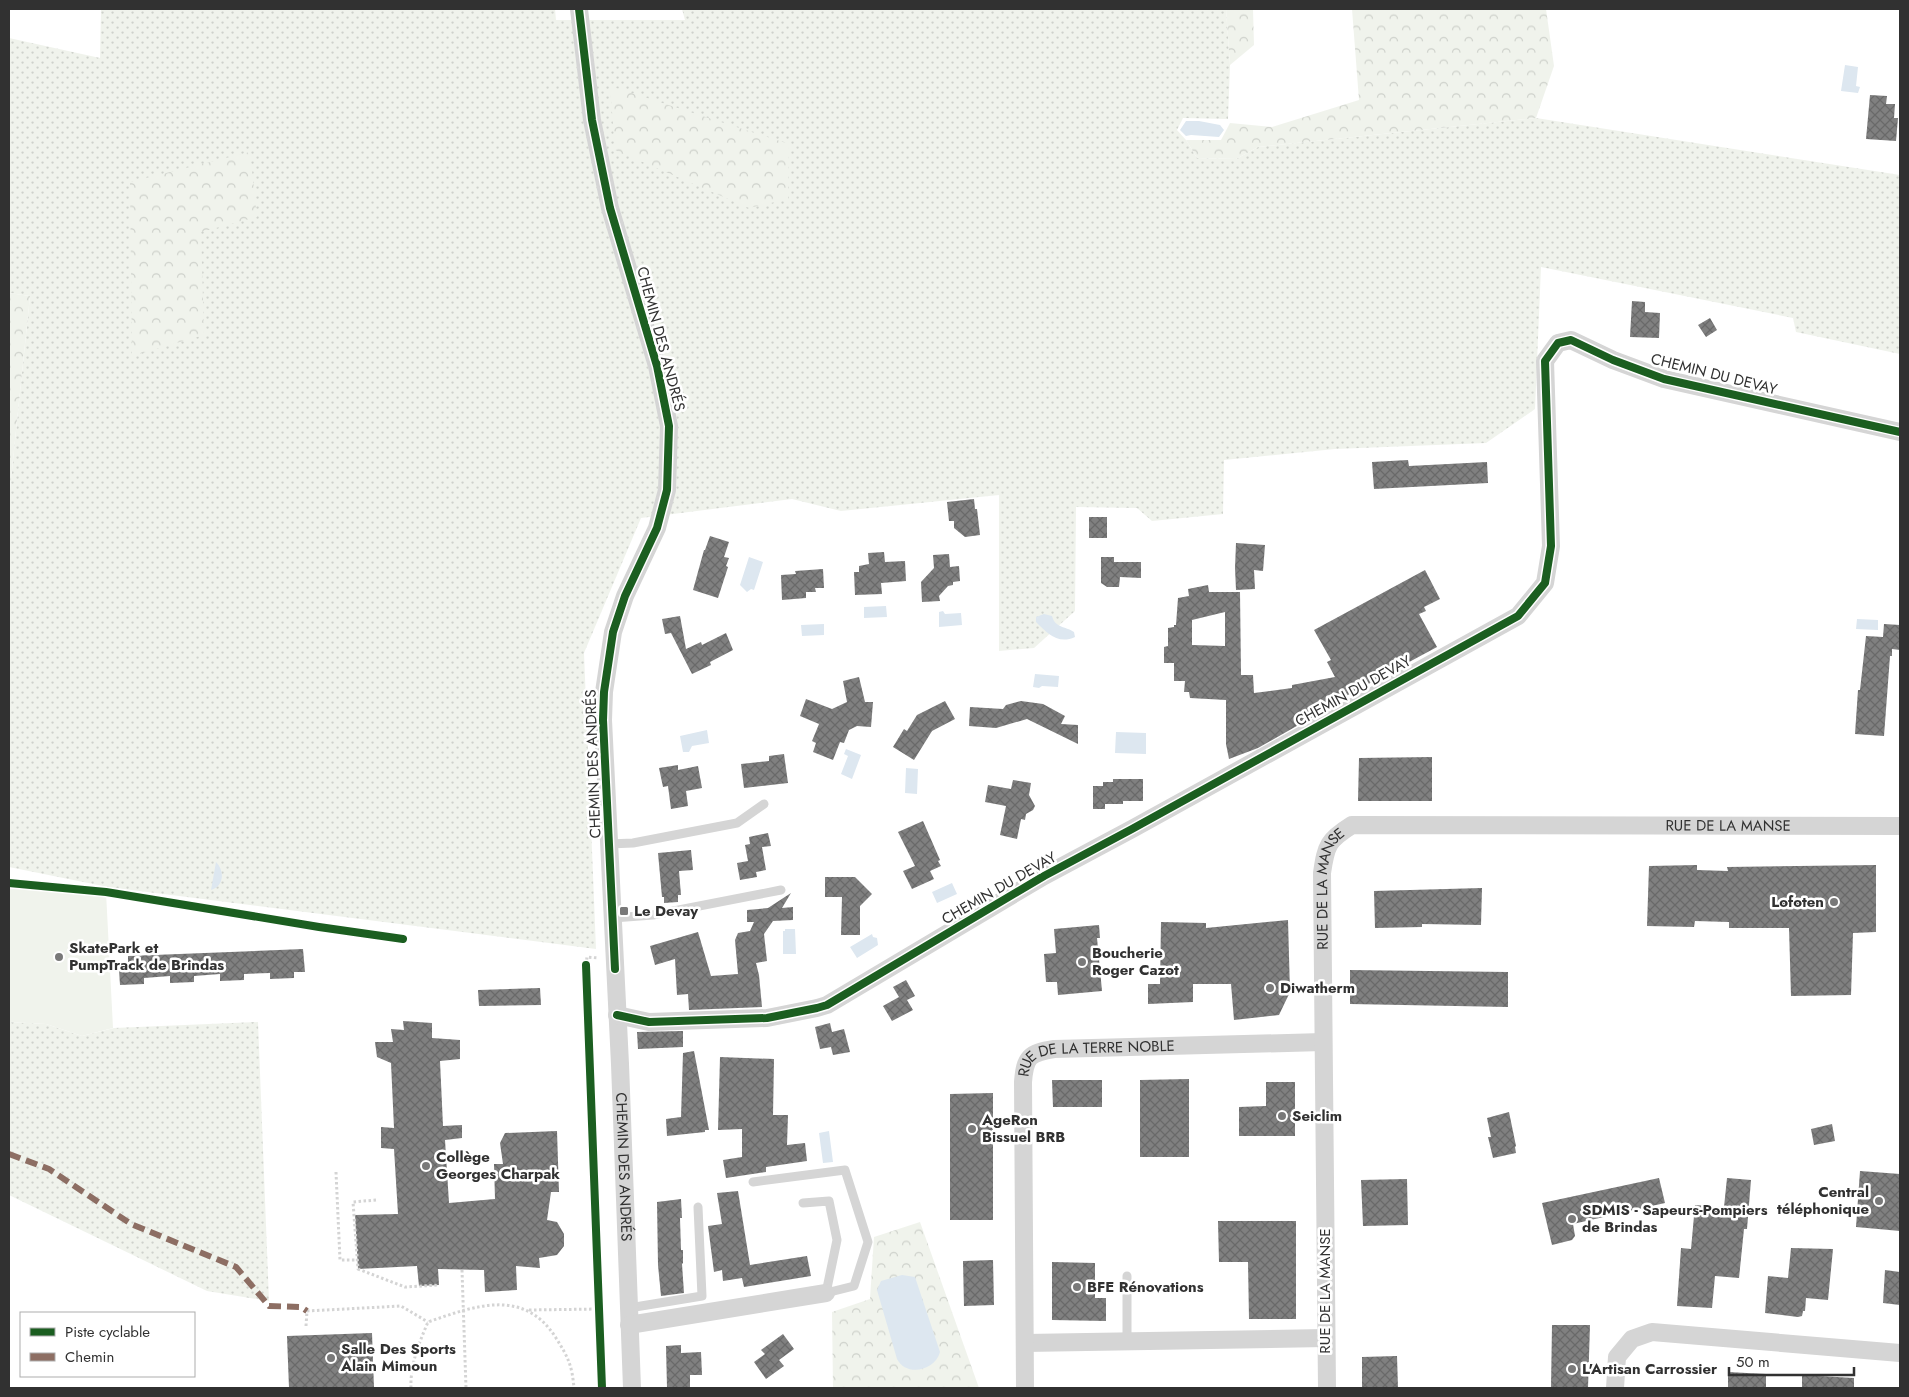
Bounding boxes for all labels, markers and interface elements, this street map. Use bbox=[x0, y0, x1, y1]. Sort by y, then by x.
street label: CHEMIN DES ANDRÉS bbox=[631, 264, 691, 414]
street label: CHEMIN DU DEVAY bbox=[1649, 348, 1780, 400]
street label: CHEMIN DU DEVAY bbox=[1291, 650, 1415, 732]
street label: CHEMIN DES ANDRÉS bbox=[579, 689, 607, 839]
street label: RUE DE LA MANSE bbox=[1665, 815, 1791, 837]
street label: RUE DE LA MANSE bbox=[1311, 822, 1349, 950]
street label: CHEMIN DU DEVAY bbox=[937, 846, 1061, 930]
place label: Lofoten bbox=[1771, 891, 1824, 913]
marker: Lofoten bbox=[1828, 896, 1840, 908]
place label: Le Devay bbox=[634, 900, 698, 922]
marker: Le Devay bbox=[618, 905, 630, 917]
place label: SkatePark et PumpTrack de Brindas bbox=[69, 937, 224, 976]
place label: Boucherie Roger Cazot bbox=[1092, 942, 1179, 981]
marker: SkatePark et PumpTrack de Brindas bbox=[53, 951, 65, 963]
marker: Boucherie Roger Cazot bbox=[1076, 956, 1088, 968]
place label: Diwatherm bbox=[1280, 977, 1355, 999]
marker: Diwatherm bbox=[1264, 982, 1276, 994]
street label: RUE DE LA TERRE NOBLE bbox=[1013, 1035, 1175, 1078]
street label: CHEMIN DES ANDRÉS bbox=[610, 1092, 638, 1242]
place label: Seiclim bbox=[1292, 1105, 1342, 1127]
place label: AgeRon Bissuel BRB bbox=[981, 1109, 1065, 1148]
marker: Seiclim bbox=[1276, 1110, 1288, 1122]
marker: AgeRon Bissuel BRB bbox=[966, 1123, 978, 1135]
place label: Collège Georges Charpak bbox=[436, 1146, 560, 1185]
marker: Collège Georges Charpak bbox=[420, 1160, 432, 1172]
place label: Central téléphonique bbox=[1777, 1181, 1869, 1220]
marker: Central téléphonique bbox=[1873, 1195, 1885, 1207]
place label: SDMIS - Sapeurs-Pompiers de Brindas bbox=[1582, 1199, 1768, 1238]
marker: SDMIS - Sapeurs-Pompiers de Brindas bbox=[1566, 1213, 1578, 1225]
street label: RUE DE LA MANSE bbox=[1314, 1228, 1336, 1354]
place label: BFE Rénovations bbox=[1087, 1276, 1204, 1298]
marker: BFE Rénovations bbox=[1071, 1281, 1083, 1293]
legend bbox=[20, 1312, 195, 1377]
text: Piste cyclable bbox=[65, 1321, 150, 1343]
place label: Salle Des Sports Alain Mimoun bbox=[340, 1338, 456, 1377]
scale bar bbox=[1729, 1344, 1854, 1376]
text: Chemin bbox=[65, 1346, 114, 1368]
text: 50 m bbox=[1736, 1351, 1770, 1373]
marker: Salle Des Sports Alain Mimoun bbox=[325, 1352, 337, 1364]
place label: L'Artisan Carrossier bbox=[1582, 1358, 1718, 1380]
marker: L'Artisan Carrossier bbox=[1566, 1363, 1578, 1375]

